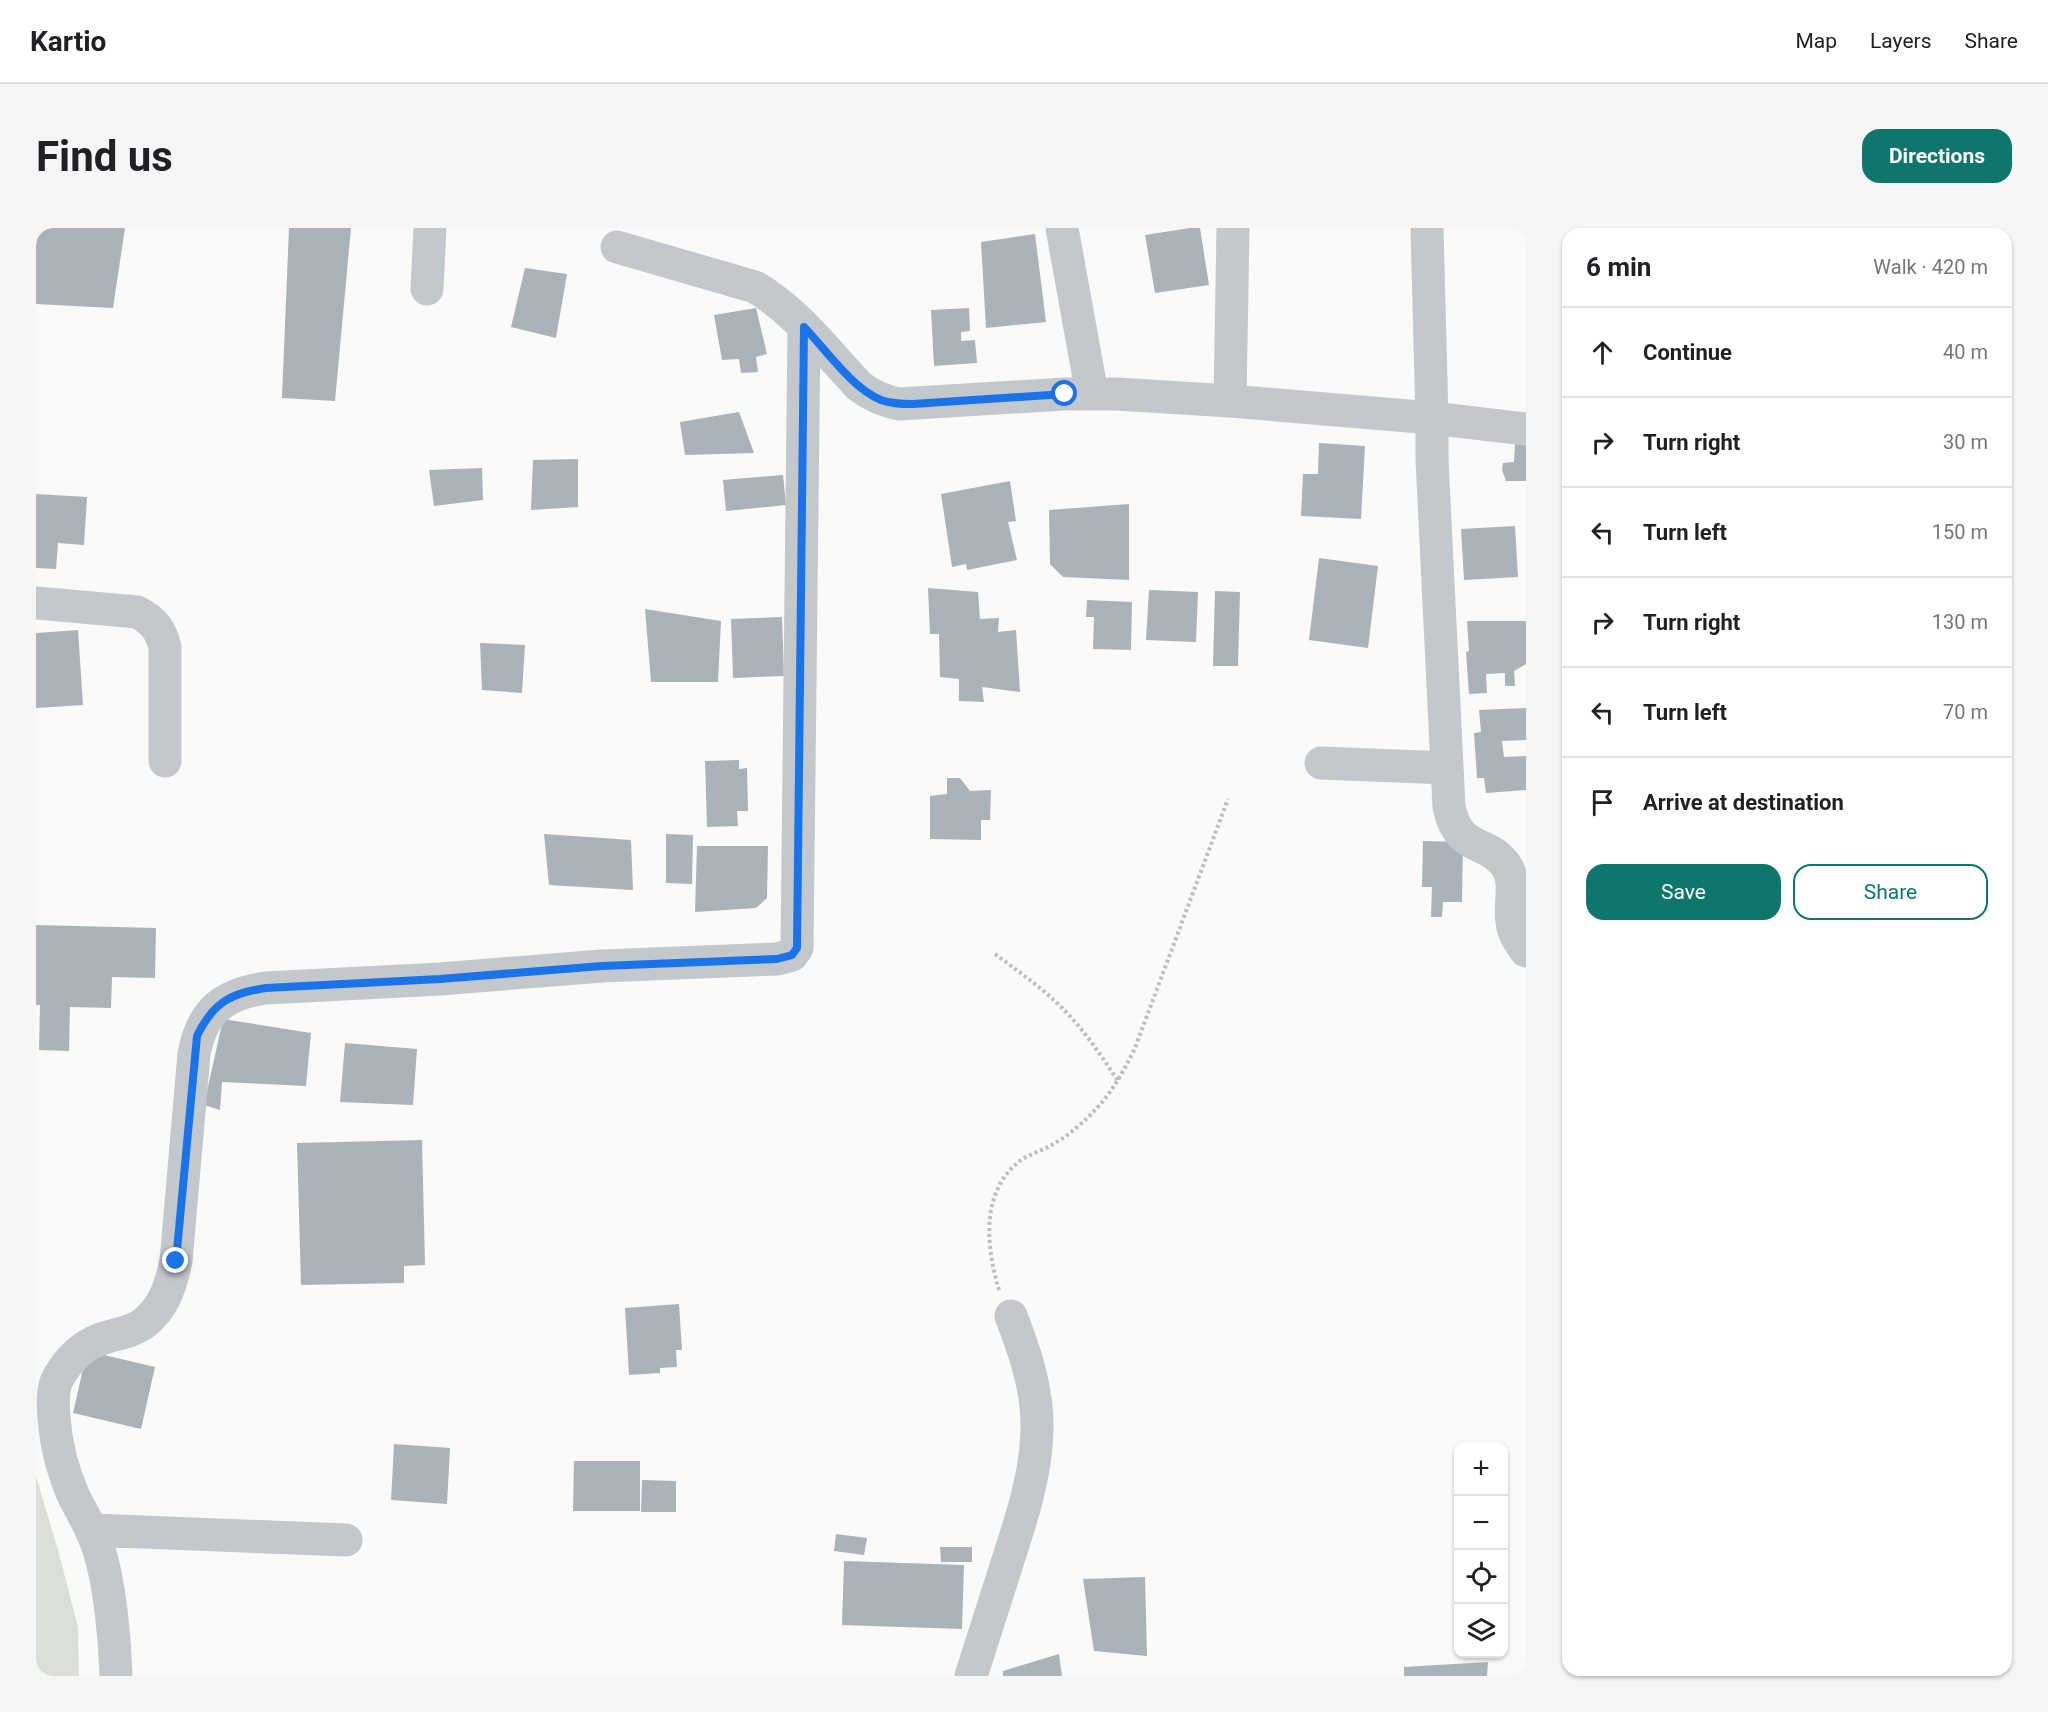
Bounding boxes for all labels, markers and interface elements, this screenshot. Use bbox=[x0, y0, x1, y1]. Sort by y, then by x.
text: Kartio bbox=[30, 25, 106, 58]
text: Map bbox=[1795, 29, 1837, 53]
text: Layers bbox=[1870, 29, 1931, 53]
text: Share bbox=[1964, 29, 2018, 53]
button: Directions bbox=[1862, 129, 2012, 183]
text: Find us bbox=[36, 132, 173, 181]
text: 6 min bbox=[1586, 252, 1651, 282]
text: Walk · 420 m bbox=[1873, 255, 1988, 279]
icon: ahead bbox=[1586, 336, 1619, 369]
text: Continue bbox=[1643, 340, 1732, 365]
text: 40 m bbox=[1943, 340, 1988, 364]
route start bbox=[1051, 380, 1077, 406]
icon: right bbox=[1586, 426, 1619, 459]
text: Turn right bbox=[1643, 430, 1740, 455]
text: 30 m bbox=[1943, 430, 1988, 454]
icon: left bbox=[1586, 516, 1619, 549]
text: Turn left bbox=[1643, 520, 1727, 545]
text: 150 m bbox=[1932, 520, 1988, 544]
icon: right bbox=[1586, 606, 1619, 639]
text: Turn right bbox=[1643, 610, 1740, 635]
text: 130 m bbox=[1932, 610, 1988, 634]
icon: left bbox=[1586, 696, 1619, 729]
text: Turn left bbox=[1643, 700, 1727, 725]
text: 70 m bbox=[1943, 700, 1988, 724]
icon: arrive bbox=[1586, 786, 1619, 819]
text: Arrive at destination bbox=[1643, 790, 1844, 815]
button: Save bbox=[1586, 864, 1781, 920]
button: Share bbox=[1793, 864, 1988, 920]
route end bbox=[162, 1247, 188, 1273]
map controls bbox=[1454, 1442, 1508, 1658]
button: + bbox=[1454, 1442, 1508, 1496]
button: − bbox=[1454, 1496, 1508, 1550]
button: locate bbox=[1454, 1550, 1508, 1604]
button: layers bbox=[1454, 1604, 1508, 1658]

